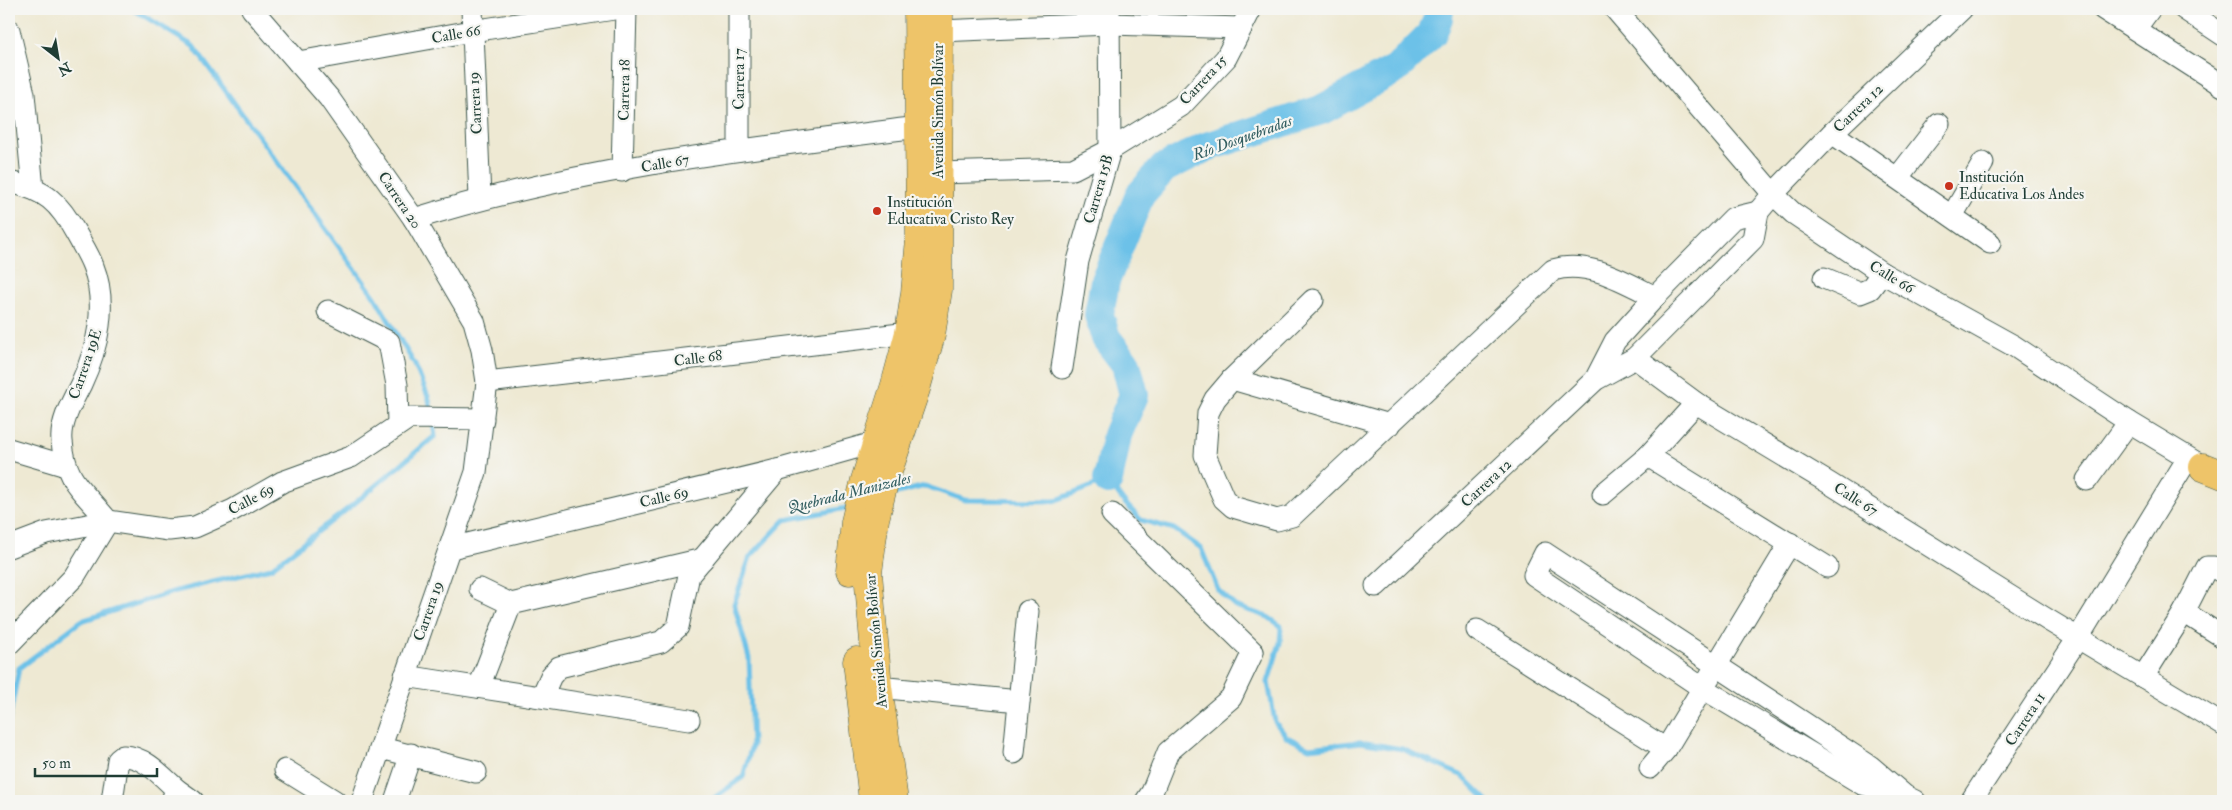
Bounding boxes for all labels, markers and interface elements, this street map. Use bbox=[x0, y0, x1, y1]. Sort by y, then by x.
street label: Calle 66 bbox=[430, 21, 483, 48]
north arrow bbox=[32, 32, 82, 82]
street label: Avenida Simón Bolívar bbox=[929, 43, 948, 180]
street label: Carrera 17 bbox=[730, 48, 749, 110]
street label: Carrera 15 bbox=[1176, 51, 1231, 109]
text: N bbox=[54, 58, 75, 79]
street label: Carrera 18 bbox=[614, 59, 635, 121]
street label: Carrera 19 bbox=[464, 71, 487, 135]
street label: Carrera 12 bbox=[1829, 80, 1888, 137]
water label: Río Dosquebradas bbox=[1189, 110, 1295, 166]
street label: Calle 67 bbox=[640, 150, 691, 177]
street label: Carrera 15B bbox=[1080, 152, 1117, 226]
street label: Carrera 20 bbox=[374, 168, 426, 232]
place label: Institución Educativa Los Andes bbox=[1959, 168, 2084, 204]
marker: Institución Educativa Los Andes bbox=[1943, 180, 1955, 192]
place label: Institución Educativa Cristo Rey bbox=[887, 193, 1014, 229]
marker: Institución Educativa Cristo Rey bbox=[871, 205, 883, 217]
street label: Calle 66 bbox=[1866, 257, 1919, 299]
street label: Carrera 19E bbox=[65, 326, 106, 402]
street label: Calle 68 bbox=[673, 346, 723, 371]
street label: Carrera 12 bbox=[1457, 455, 1516, 512]
water label: Quebrada Manizales bbox=[786, 468, 913, 518]
street label: Calle 67 bbox=[1830, 478, 1881, 520]
street label: Calle 69 bbox=[225, 479, 277, 519]
street label: Calle 69 bbox=[638, 483, 690, 512]
street label: Avenida Simón Bolívar bbox=[861, 572, 892, 710]
street label: Carrera 19 bbox=[409, 579, 448, 644]
street label: Carrera 11 bbox=[2001, 689, 2050, 750]
scale bar bbox=[35, 745, 158, 777]
text: 50 m bbox=[42, 754, 71, 773]

